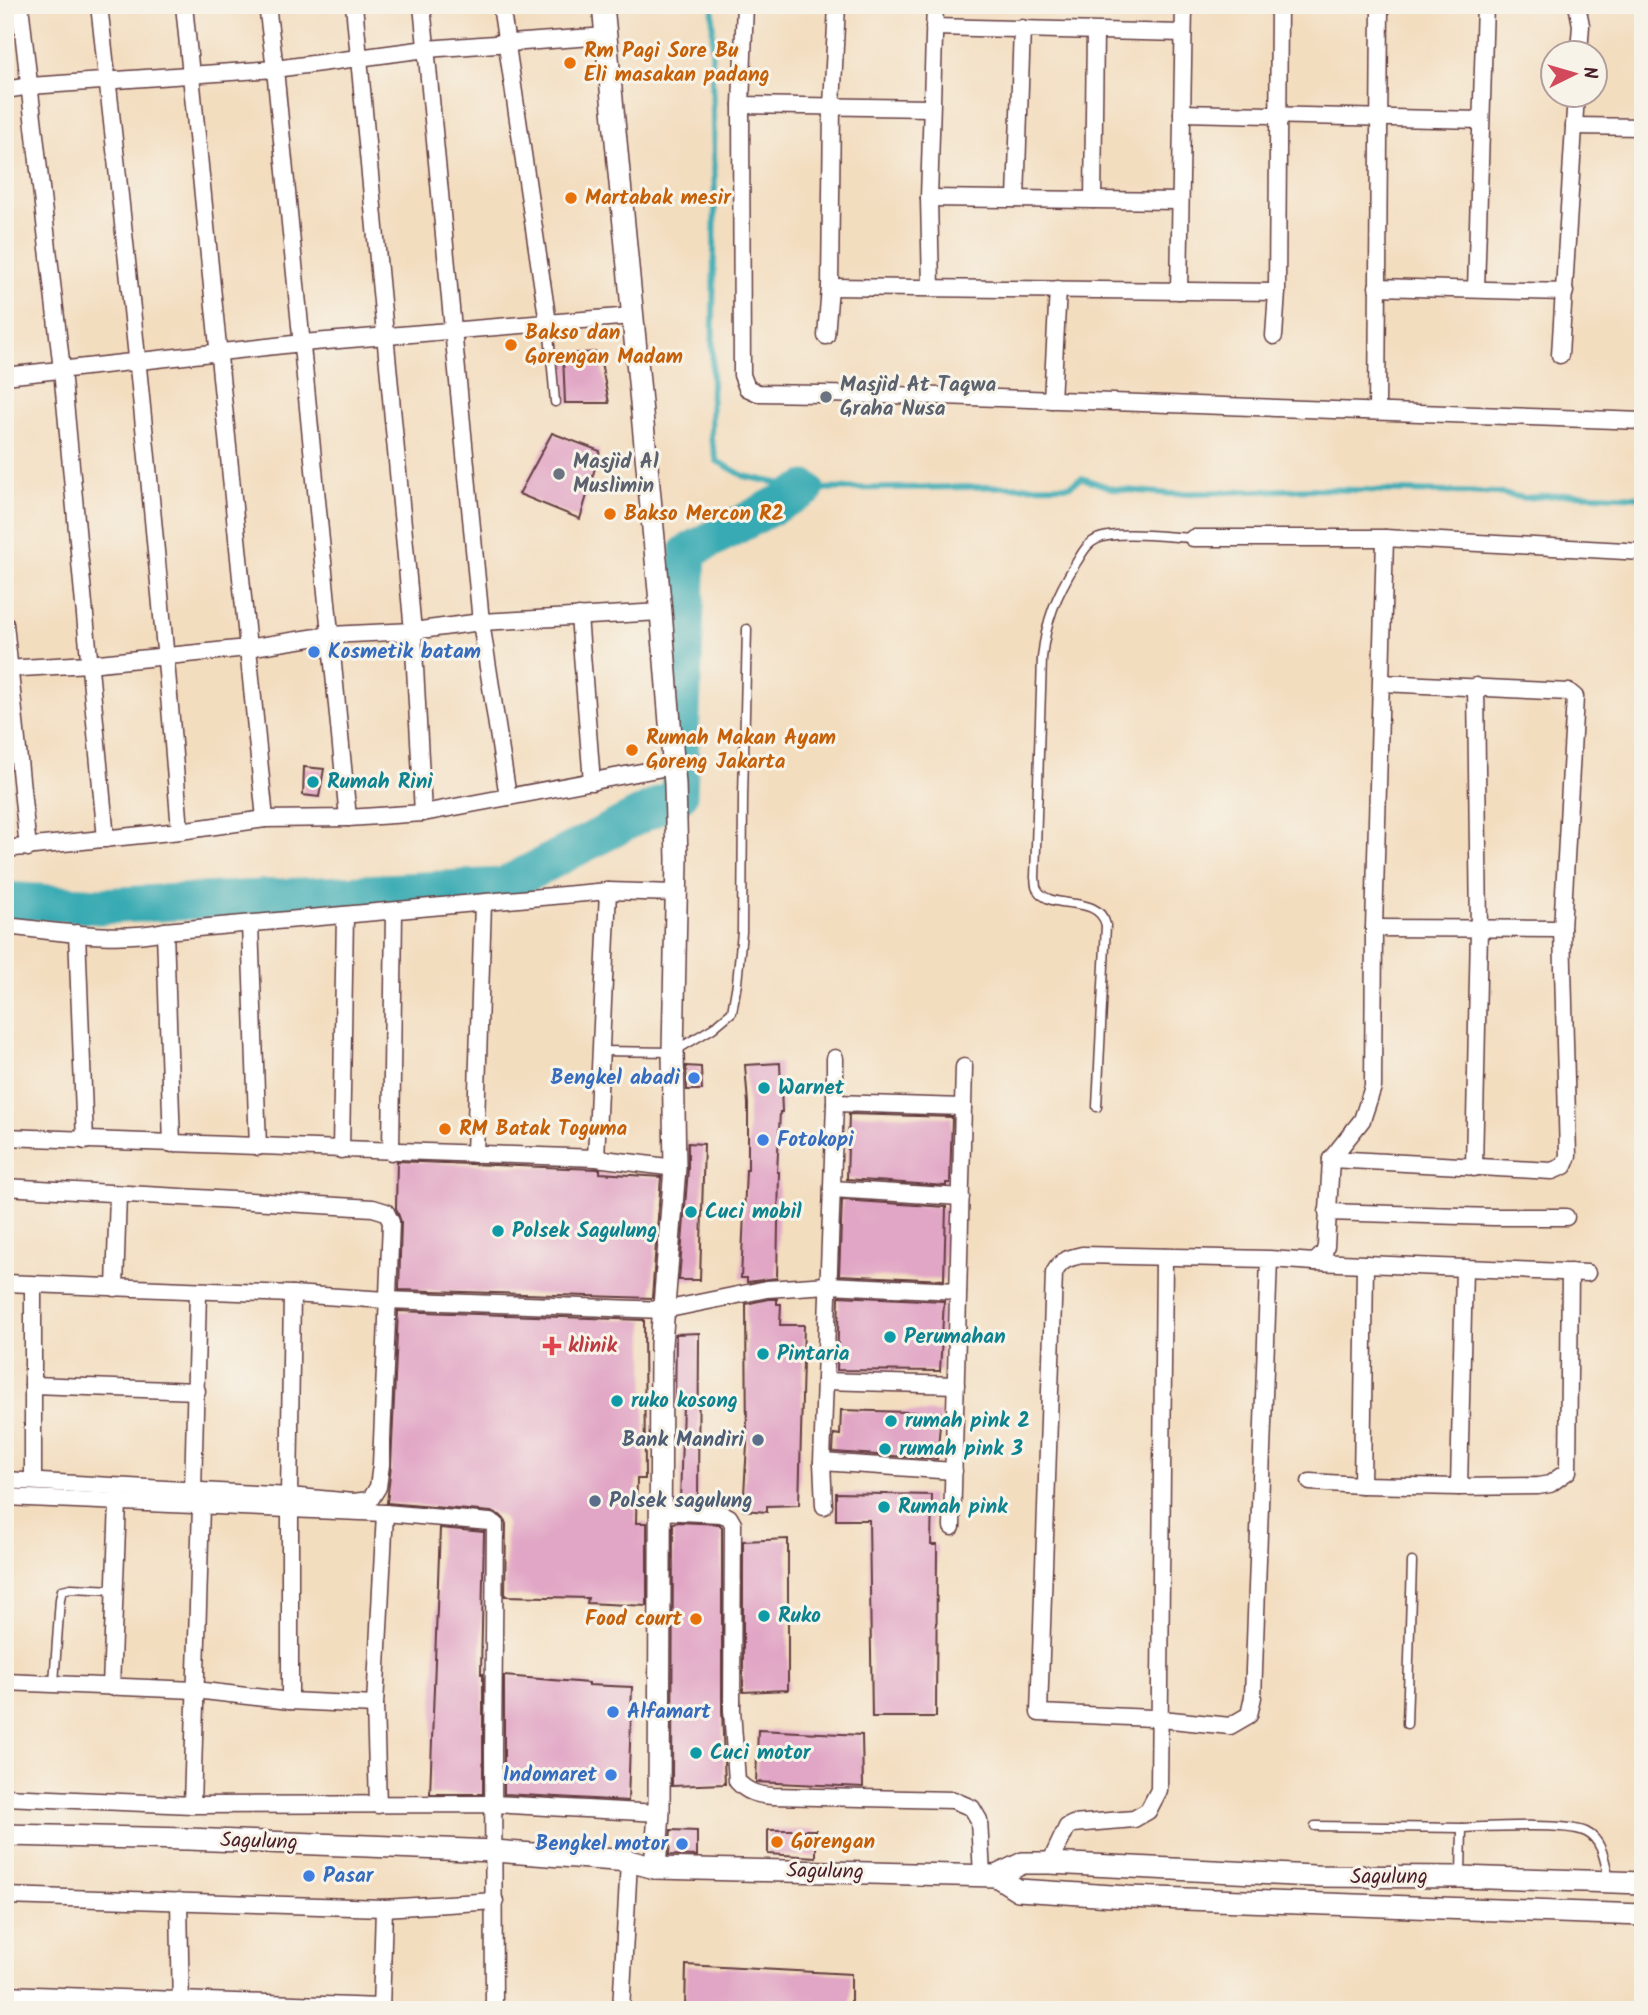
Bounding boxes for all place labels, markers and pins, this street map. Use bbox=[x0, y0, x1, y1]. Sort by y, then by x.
place label: Rm Pagi Sore Bu Eli masakan padang bbox=[584, 35, 770, 92]
marker: Rm Pagi Sore Bu Eli masakan padang bbox=[562, 55, 578, 71]
place label: Martabak mesir bbox=[585, 182, 732, 215]
marker: Martabak mesir bbox=[563, 190, 579, 206]
place label: Bakso dan Gorengan Madam bbox=[525, 317, 683, 374]
marker: Bakso dan Gorengan Madam bbox=[503, 337, 519, 353]
place label: Masjid At Taqwa Graha Nusa bbox=[840, 369, 996, 426]
marker: Masjid At Taqwa Graha Nusa bbox=[818, 389, 834, 405]
place label: Masjid Al Muslimin bbox=[573, 446, 659, 503]
marker: Masjid Al Muslimin bbox=[551, 466, 567, 482]
place label: Bakso Mercon R2 bbox=[624, 498, 784, 531]
marker: Bakso Mercon R2 bbox=[602, 506, 618, 522]
place label: Kosmetik batam bbox=[328, 636, 481, 669]
marker: Kosmetik batam bbox=[306, 644, 322, 660]
place label: Rumah Makan Ayam Goreng Jakarta bbox=[646, 722, 836, 779]
marker: Rumah Makan Ayam Goreng Jakarta bbox=[624, 742, 640, 758]
place label: Rumah Rini bbox=[327, 766, 433, 799]
marker: Rumah Rini bbox=[305, 774, 321, 790]
place label: Bengkel abadi bbox=[551, 1062, 681, 1095]
marker: Bengkel abadi bbox=[686, 1070, 702, 1086]
place label: Warnet bbox=[778, 1072, 845, 1105]
marker: Warnet bbox=[756, 1080, 772, 1096]
place label: RM Batak Toguma bbox=[459, 1113, 628, 1146]
marker: RM Batak Toguma bbox=[437, 1121, 453, 1137]
place label: Fotokopi bbox=[777, 1124, 854, 1157]
marker: Fotokopi bbox=[755, 1132, 771, 1148]
place label: Cuci mobil bbox=[705, 1196, 802, 1229]
marker: Cuci mobil bbox=[683, 1204, 699, 1220]
place label: Polsek Sagulung bbox=[512, 1215, 657, 1248]
marker: Polsek Sagulung bbox=[490, 1223, 506, 1239]
place label: Perumahan bbox=[904, 1321, 1006, 1354]
marker: Perumahan bbox=[882, 1329, 898, 1345]
place label: klinik bbox=[568, 1330, 617, 1363]
marker: klinik bbox=[542, 1336, 562, 1356]
place label: Pintaria bbox=[777, 1338, 850, 1371]
marker: Pintaria bbox=[755, 1346, 771, 1362]
place label: ruko kosong bbox=[631, 1385, 738, 1418]
marker: ruko kosong bbox=[609, 1393, 625, 1409]
place label: rumah pink 2 bbox=[905, 1405, 1030, 1438]
marker: rumah pink 2 bbox=[883, 1413, 899, 1429]
place label: Bank Mandiri bbox=[622, 1424, 745, 1457]
marker: Bank Mandiri bbox=[750, 1432, 766, 1448]
place label: rumah pink 3 bbox=[899, 1433, 1023, 1466]
marker: rumah pink 3 bbox=[877, 1441, 893, 1457]
place label: Polsek sagulung bbox=[609, 1485, 753, 1518]
place label: Rumah pink bbox=[898, 1491, 1008, 1524]
marker: Polsek sagulung bbox=[587, 1493, 603, 1509]
marker: Rumah pink bbox=[876, 1499, 892, 1515]
place label: Ruko bbox=[778, 1600, 821, 1633]
place label: Food court bbox=[585, 1603, 683, 1636]
marker: Ruko bbox=[756, 1608, 772, 1624]
marker: Food court bbox=[688, 1611, 704, 1627]
place label: Alfamart bbox=[627, 1696, 711, 1729]
marker: Alfamart bbox=[605, 1704, 621, 1720]
place label: Cuci motor bbox=[710, 1737, 812, 1770]
marker: Cuci motor bbox=[688, 1745, 704, 1761]
place label: Indomaret bbox=[503, 1759, 598, 1792]
marker: Indomaret bbox=[603, 1767, 619, 1783]
place label: Gorengan bbox=[791, 1826, 875, 1859]
place label: Bengkel motor bbox=[535, 1828, 669, 1861]
marker: Gorengan bbox=[769, 1834, 785, 1850]
marker: Bengkel motor bbox=[674, 1836, 690, 1852]
place label: Pasar bbox=[323, 1860, 375, 1893]
marker: Pasar bbox=[301, 1868, 317, 1884]

